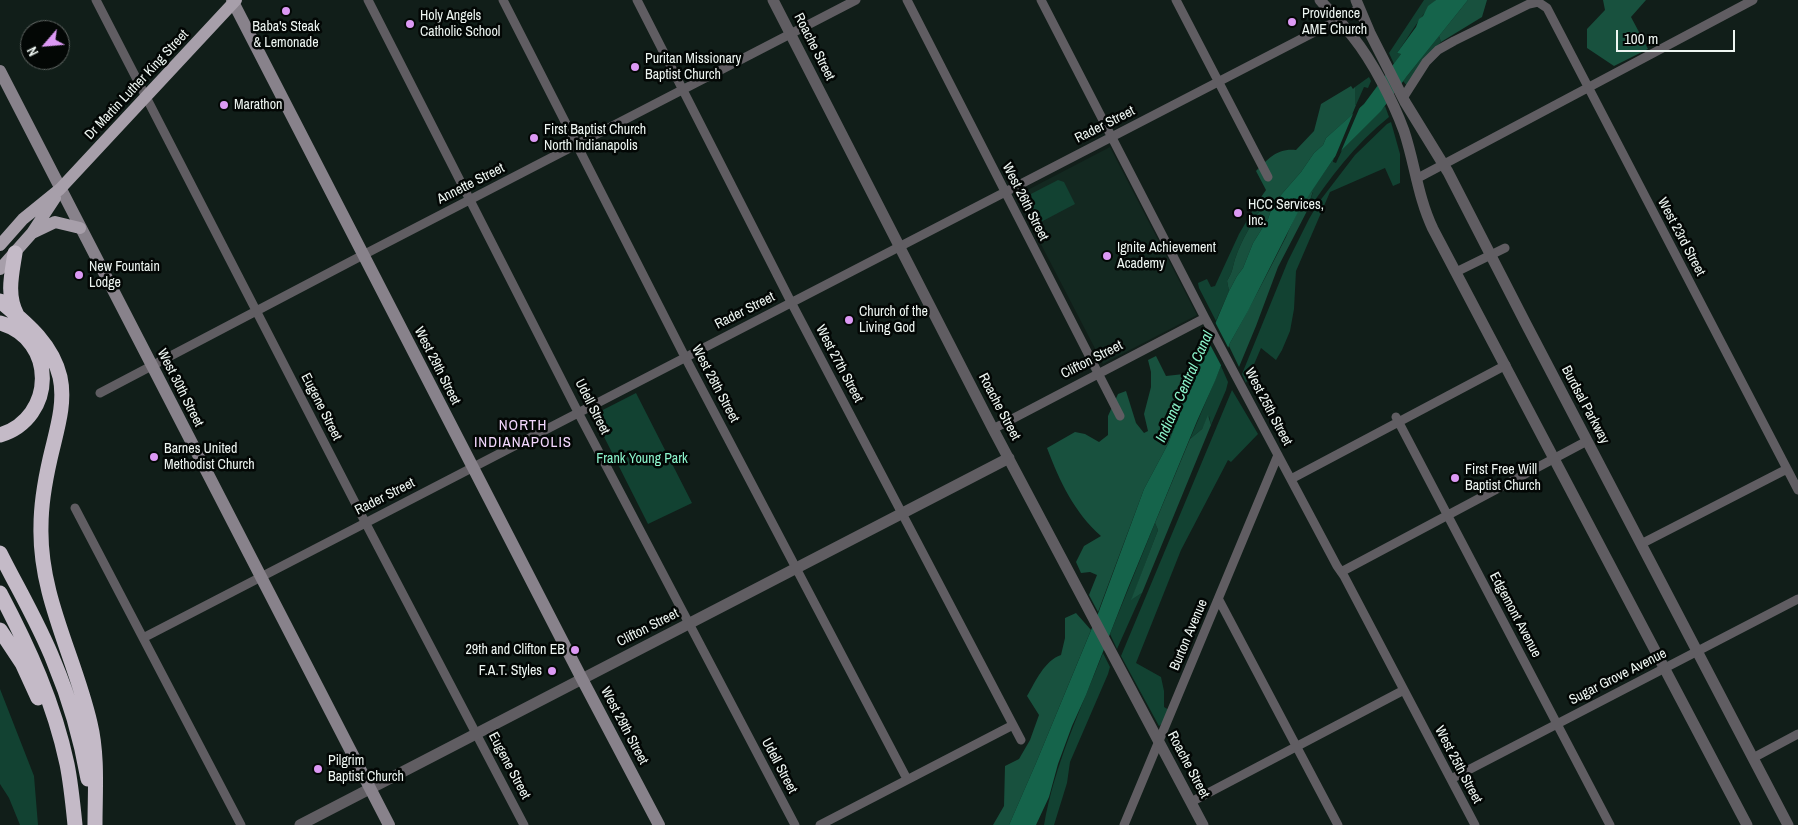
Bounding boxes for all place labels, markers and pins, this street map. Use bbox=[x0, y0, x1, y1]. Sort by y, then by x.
marker: Baba's Steak & Lemonade bbox=[280, 5, 292, 17]
place label: Providence AME Church bbox=[1302, 6, 1367, 38]
place label: Holy Angels Catholic School bbox=[420, 8, 500, 40]
marker: Providence AME Church bbox=[1286, 16, 1298, 28]
marker: Holy Angels Catholic School bbox=[404, 18, 416, 30]
place label: Baba's Steak & Lemonade bbox=[252, 19, 320, 52]
place label: Puritan Missionary Baptist Church bbox=[645, 51, 741, 84]
marker: Puritan Missionary Baptist Church bbox=[629, 61, 641, 73]
place label: Marathon bbox=[234, 97, 282, 113]
marker: Marathon bbox=[218, 99, 230, 111]
place label: First Baptist Church North Indianapolis bbox=[544, 122, 646, 154]
marker: First Baptist Church North Indianapolis bbox=[528, 132, 540, 144]
place label: HCC Services, Inc. bbox=[1248, 197, 1324, 230]
marker: HCC Services, Inc. bbox=[1232, 207, 1244, 219]
place label: Ignite Achievement Academy bbox=[1117, 240, 1216, 272]
marker: Ignite Achievement Academy bbox=[1101, 250, 1113, 262]
place label: New Fountain Lodge bbox=[89, 259, 160, 292]
marker: New Fountain Lodge bbox=[73, 269, 85, 281]
place label: Church of the Living God bbox=[859, 304, 928, 336]
marker: Church of the Living God bbox=[843, 314, 855, 326]
place label: Barnes United Methodist Church bbox=[164, 441, 255, 474]
marker: Barnes United Methodist Church bbox=[148, 451, 160, 463]
place label: First Free Will Baptist Church bbox=[1465, 462, 1541, 494]
marker: First Free Will Baptist Church bbox=[1449, 472, 1461, 484]
place label: 29th and Clifton EB bbox=[465, 642, 565, 658]
marker: 29th and Clifton EB bbox=[569, 644, 581, 656]
place label: F.A.T. Styles bbox=[479, 663, 542, 679]
marker: F.A.T. Styles bbox=[546, 665, 558, 677]
place label: Pilgrim Baptist Church bbox=[328, 753, 404, 786]
marker: Pilgrim Baptist Church bbox=[312, 763, 324, 775]

